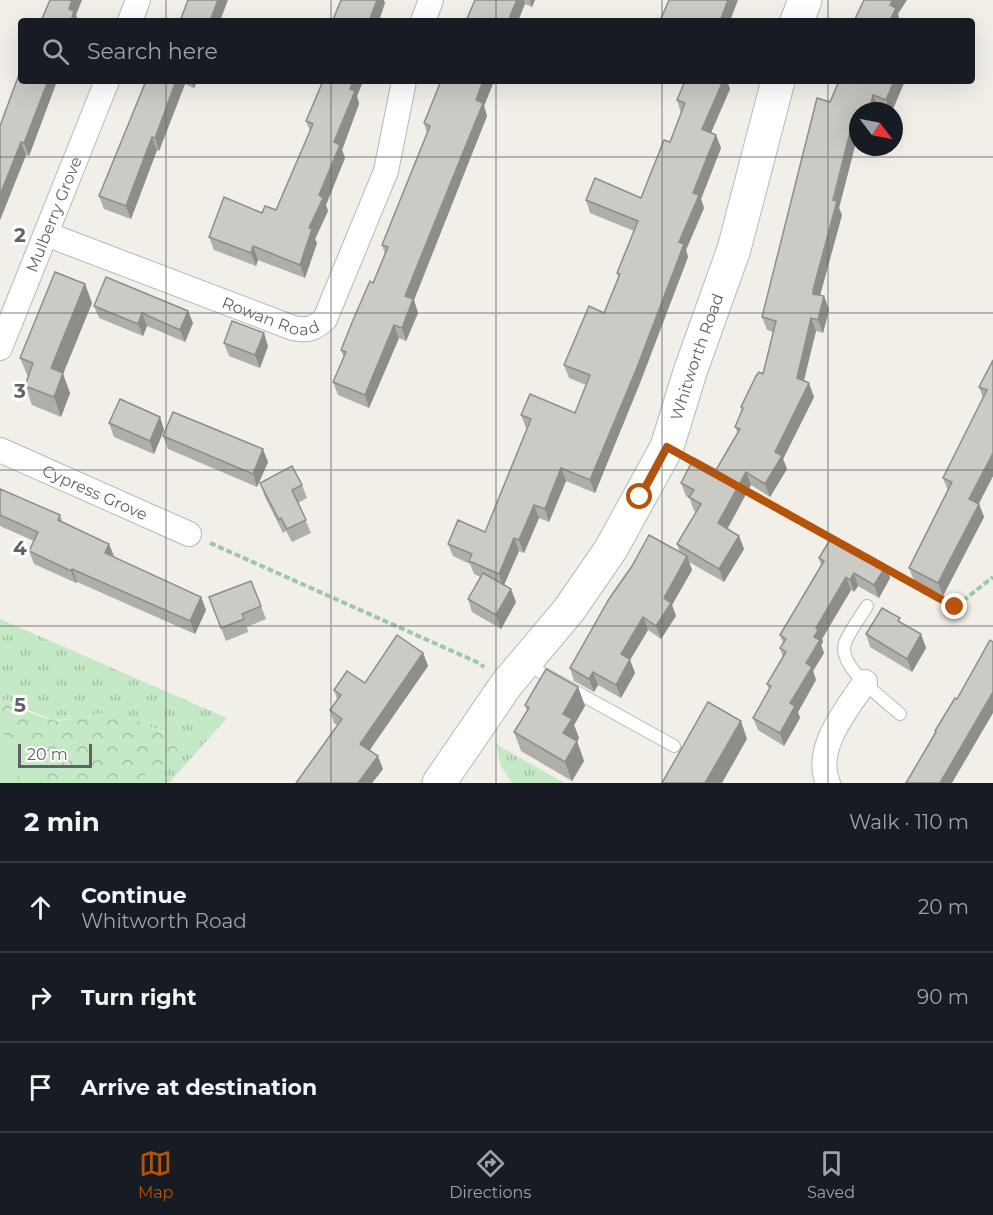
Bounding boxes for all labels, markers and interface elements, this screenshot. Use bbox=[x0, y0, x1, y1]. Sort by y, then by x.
search box bbox=[18, 18, 975, 84]
icon: search bbox=[39, 35, 72, 68]
text: Search here bbox=[87, 38, 218, 65]
north arrow bbox=[849, 102, 903, 156]
street label: Mulberry Grove bbox=[22, 154, 86, 275]
text: 2 bbox=[14, 223, 26, 247]
street label: Whitworth Road bbox=[667, 291, 727, 423]
street label: Rowan Road bbox=[219, 293, 323, 339]
text: 3 bbox=[13, 379, 26, 403]
street label: Cypress Grove bbox=[39, 461, 150, 524]
route start bbox=[626, 483, 652, 509]
text: 4 bbox=[13, 536, 27, 560]
route end bbox=[941, 593, 967, 619]
text: 5 bbox=[14, 693, 26, 717]
scale bar bbox=[18, 741, 92, 768]
text: 20 m bbox=[27, 745, 68, 764]
text: 2 min bbox=[24, 806, 100, 838]
text: Walk · 110 m bbox=[849, 810, 969, 834]
text: Continue bbox=[81, 882, 187, 909]
icon: ahead bbox=[24, 891, 57, 924]
text: 20 m bbox=[918, 895, 969, 919]
text: Whitworth Road bbox=[81, 909, 247, 933]
icon: right bbox=[24, 981, 57, 1014]
text: Turn right bbox=[81, 984, 196, 1011]
text: 90 m bbox=[917, 985, 969, 1009]
icon: arrive bbox=[24, 1071, 57, 1104]
text: Arrive at destination bbox=[81, 1074, 317, 1101]
tab: Map bbox=[138, 1147, 173, 1202]
tab: Directions bbox=[449, 1147, 531, 1202]
tab: Saved bbox=[807, 1147, 855, 1202]

